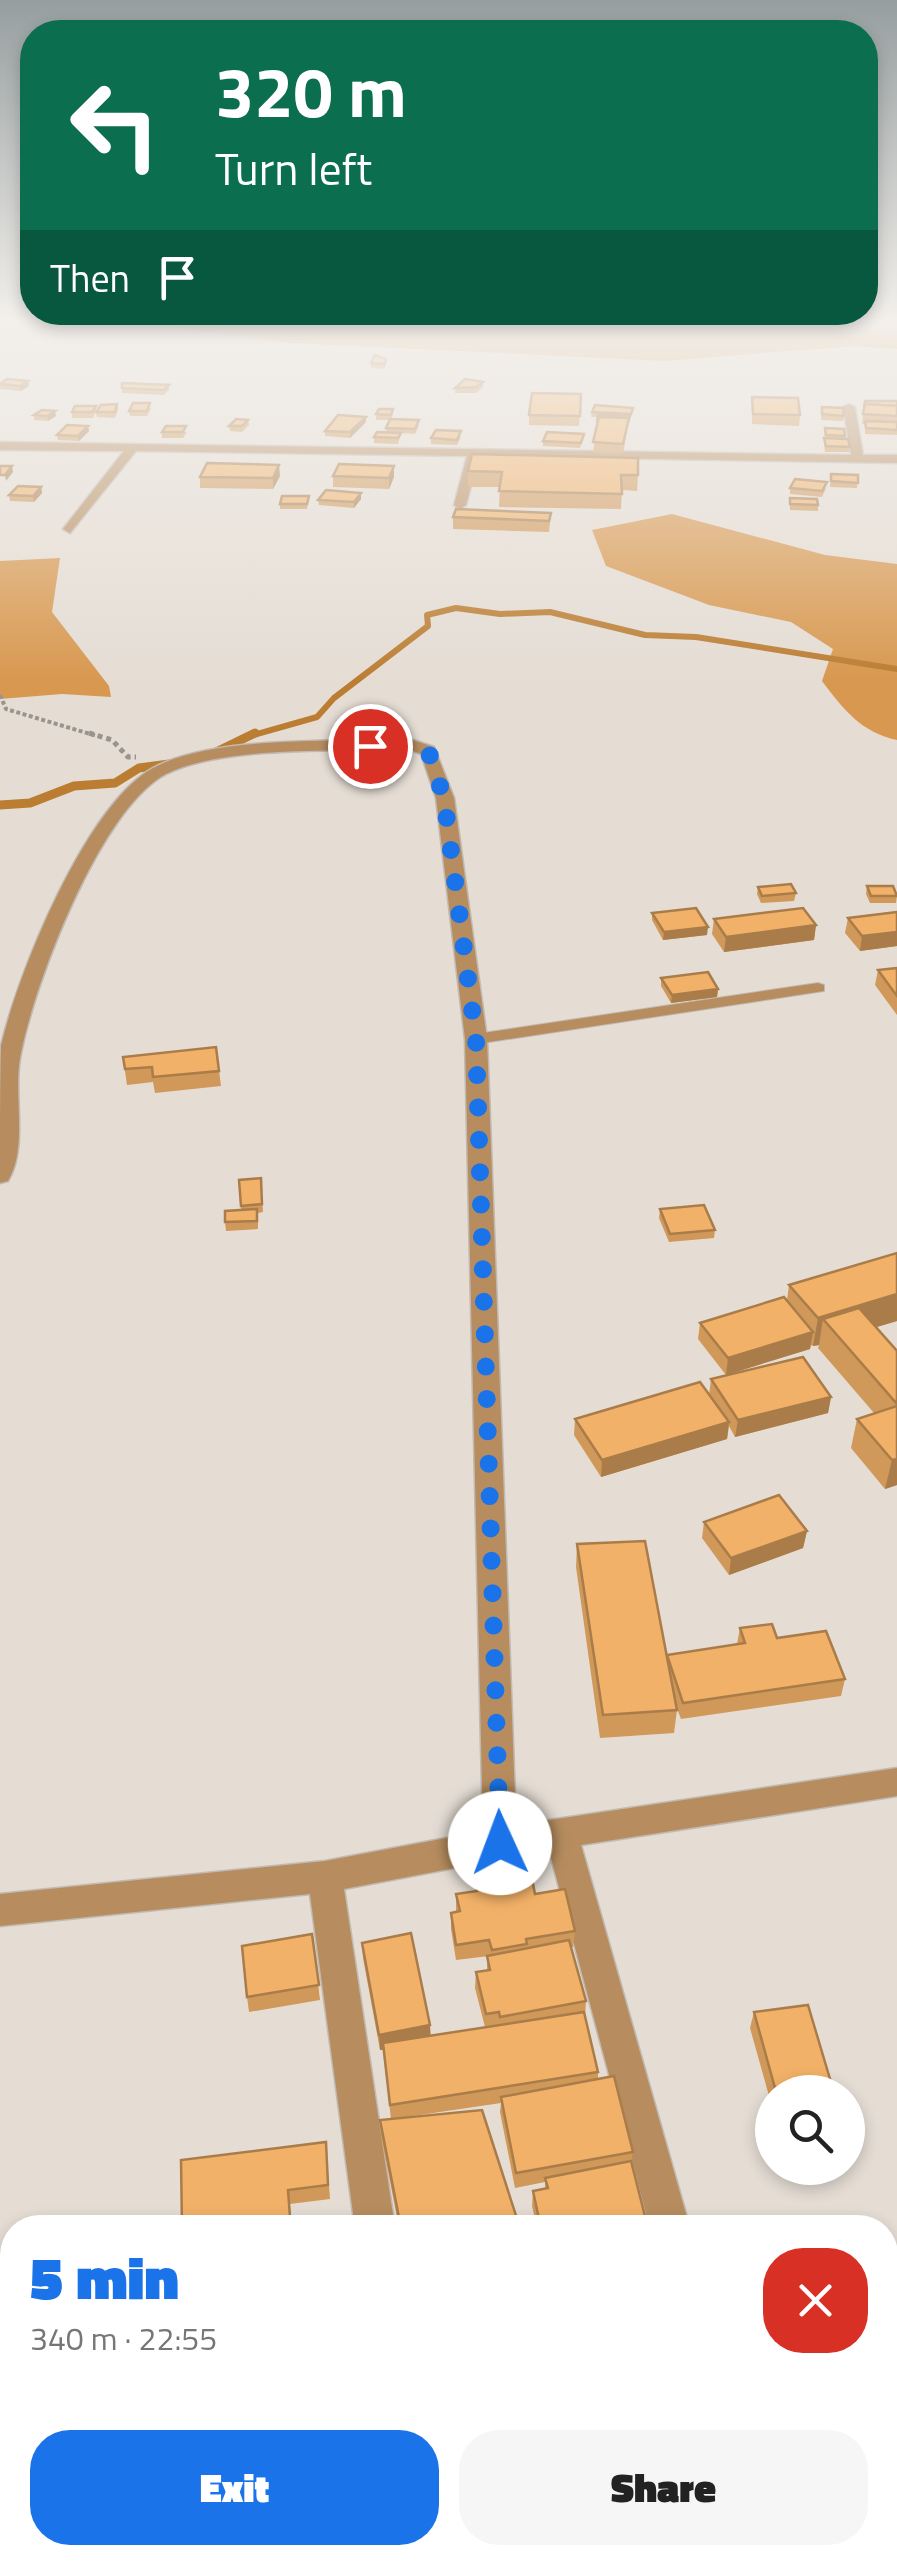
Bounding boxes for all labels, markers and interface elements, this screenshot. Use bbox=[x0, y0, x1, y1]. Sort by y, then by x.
text: 320 m bbox=[215, 38, 407, 144]
icon: left bbox=[50, 60, 180, 190]
text: Turn left bbox=[215, 134, 372, 202]
text: Then bbox=[50, 249, 130, 307]
icon: arrive bbox=[150, 250, 205, 305]
pin bbox=[328, 704, 413, 789]
icon: arrive bbox=[343, 719, 398, 774]
position arrow bbox=[448, 1791, 552, 1895]
map controls bbox=[755, 2075, 865, 2185]
button: search bbox=[755, 2075, 865, 2185]
text: 5 min bbox=[30, 2231, 179, 2322]
button: close bbox=[763, 2248, 868, 2353]
text: 340 m · 22:55 bbox=[30, 2314, 217, 2362]
button: Exit bbox=[30, 2430, 439, 2545]
button: Share bbox=[459, 2430, 868, 2545]

